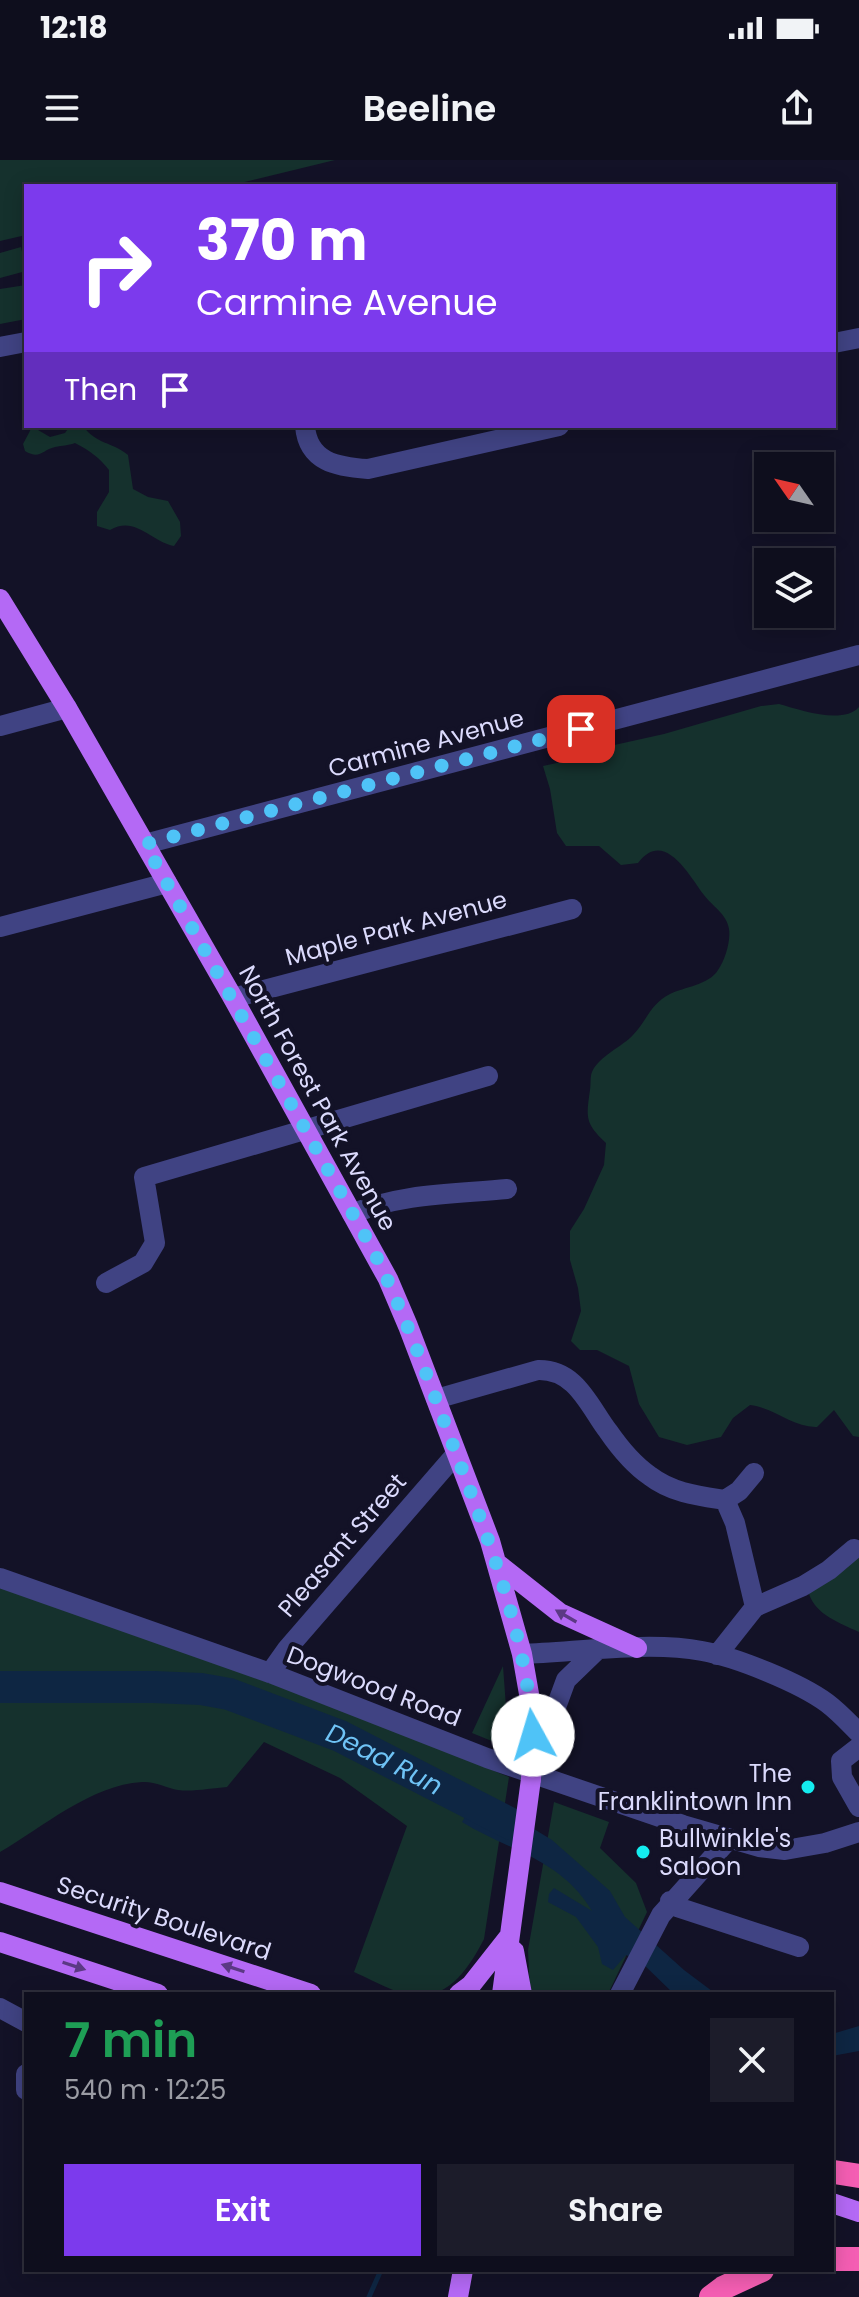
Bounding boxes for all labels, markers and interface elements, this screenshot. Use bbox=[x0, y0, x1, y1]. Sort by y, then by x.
text: 12:18 bbox=[40, 6, 108, 49]
text: Beeline bbox=[363, 83, 496, 134]
icon: menu bbox=[40, 86, 84, 130]
icon: share bbox=[775, 86, 819, 130]
text: 370 m bbox=[196, 201, 368, 280]
icon: right bbox=[64, 216, 168, 320]
text: Carmine Avenue bbox=[196, 277, 498, 328]
text: Then bbox=[64, 368, 137, 411]
icon: arrive bbox=[153, 368, 197, 412]
north arrow bbox=[754, 452, 834, 532]
map controls bbox=[754, 452, 834, 628]
button: layers bbox=[754, 548, 834, 628]
pin bbox=[547, 695, 615, 763]
street label: Carmine Avenue bbox=[325, 701, 527, 785]
icon: arrive bbox=[559, 707, 603, 751]
street label: Maple Park Avenue bbox=[281, 883, 511, 973]
street label: North Forest Park Avenue bbox=[231, 959, 405, 1237]
street label: Pleasant Street bbox=[270, 1466, 414, 1624]
one-way arrow bbox=[555, 1609, 577, 1623]
street label: Dogwood Road bbox=[282, 1638, 466, 1734]
position arrow bbox=[491, 1693, 575, 1777]
water label: Dead Run bbox=[321, 1714, 449, 1804]
place label: The Franklintown Inn bbox=[598, 1757, 792, 1818]
marker: The Franklintown Inn bbox=[799, 1778, 817, 1796]
place label: Bullwinkle's Saloon bbox=[659, 1822, 791, 1883]
marker: Bullwinkle's Saloon bbox=[634, 1843, 652, 1861]
street label: Security Boulevard bbox=[53, 1868, 275, 1968]
one-way arrow bbox=[62, 1961, 86, 1973]
one-way arrow bbox=[220, 1962, 244, 1974]
text: 7 min bbox=[64, 2007, 197, 2074]
button: close bbox=[710, 2018, 794, 2102]
text: 540 m · 12:25 bbox=[64, 2072, 226, 2108]
button: Exit bbox=[64, 2164, 421, 2256]
button: Share bbox=[437, 2164, 794, 2256]

